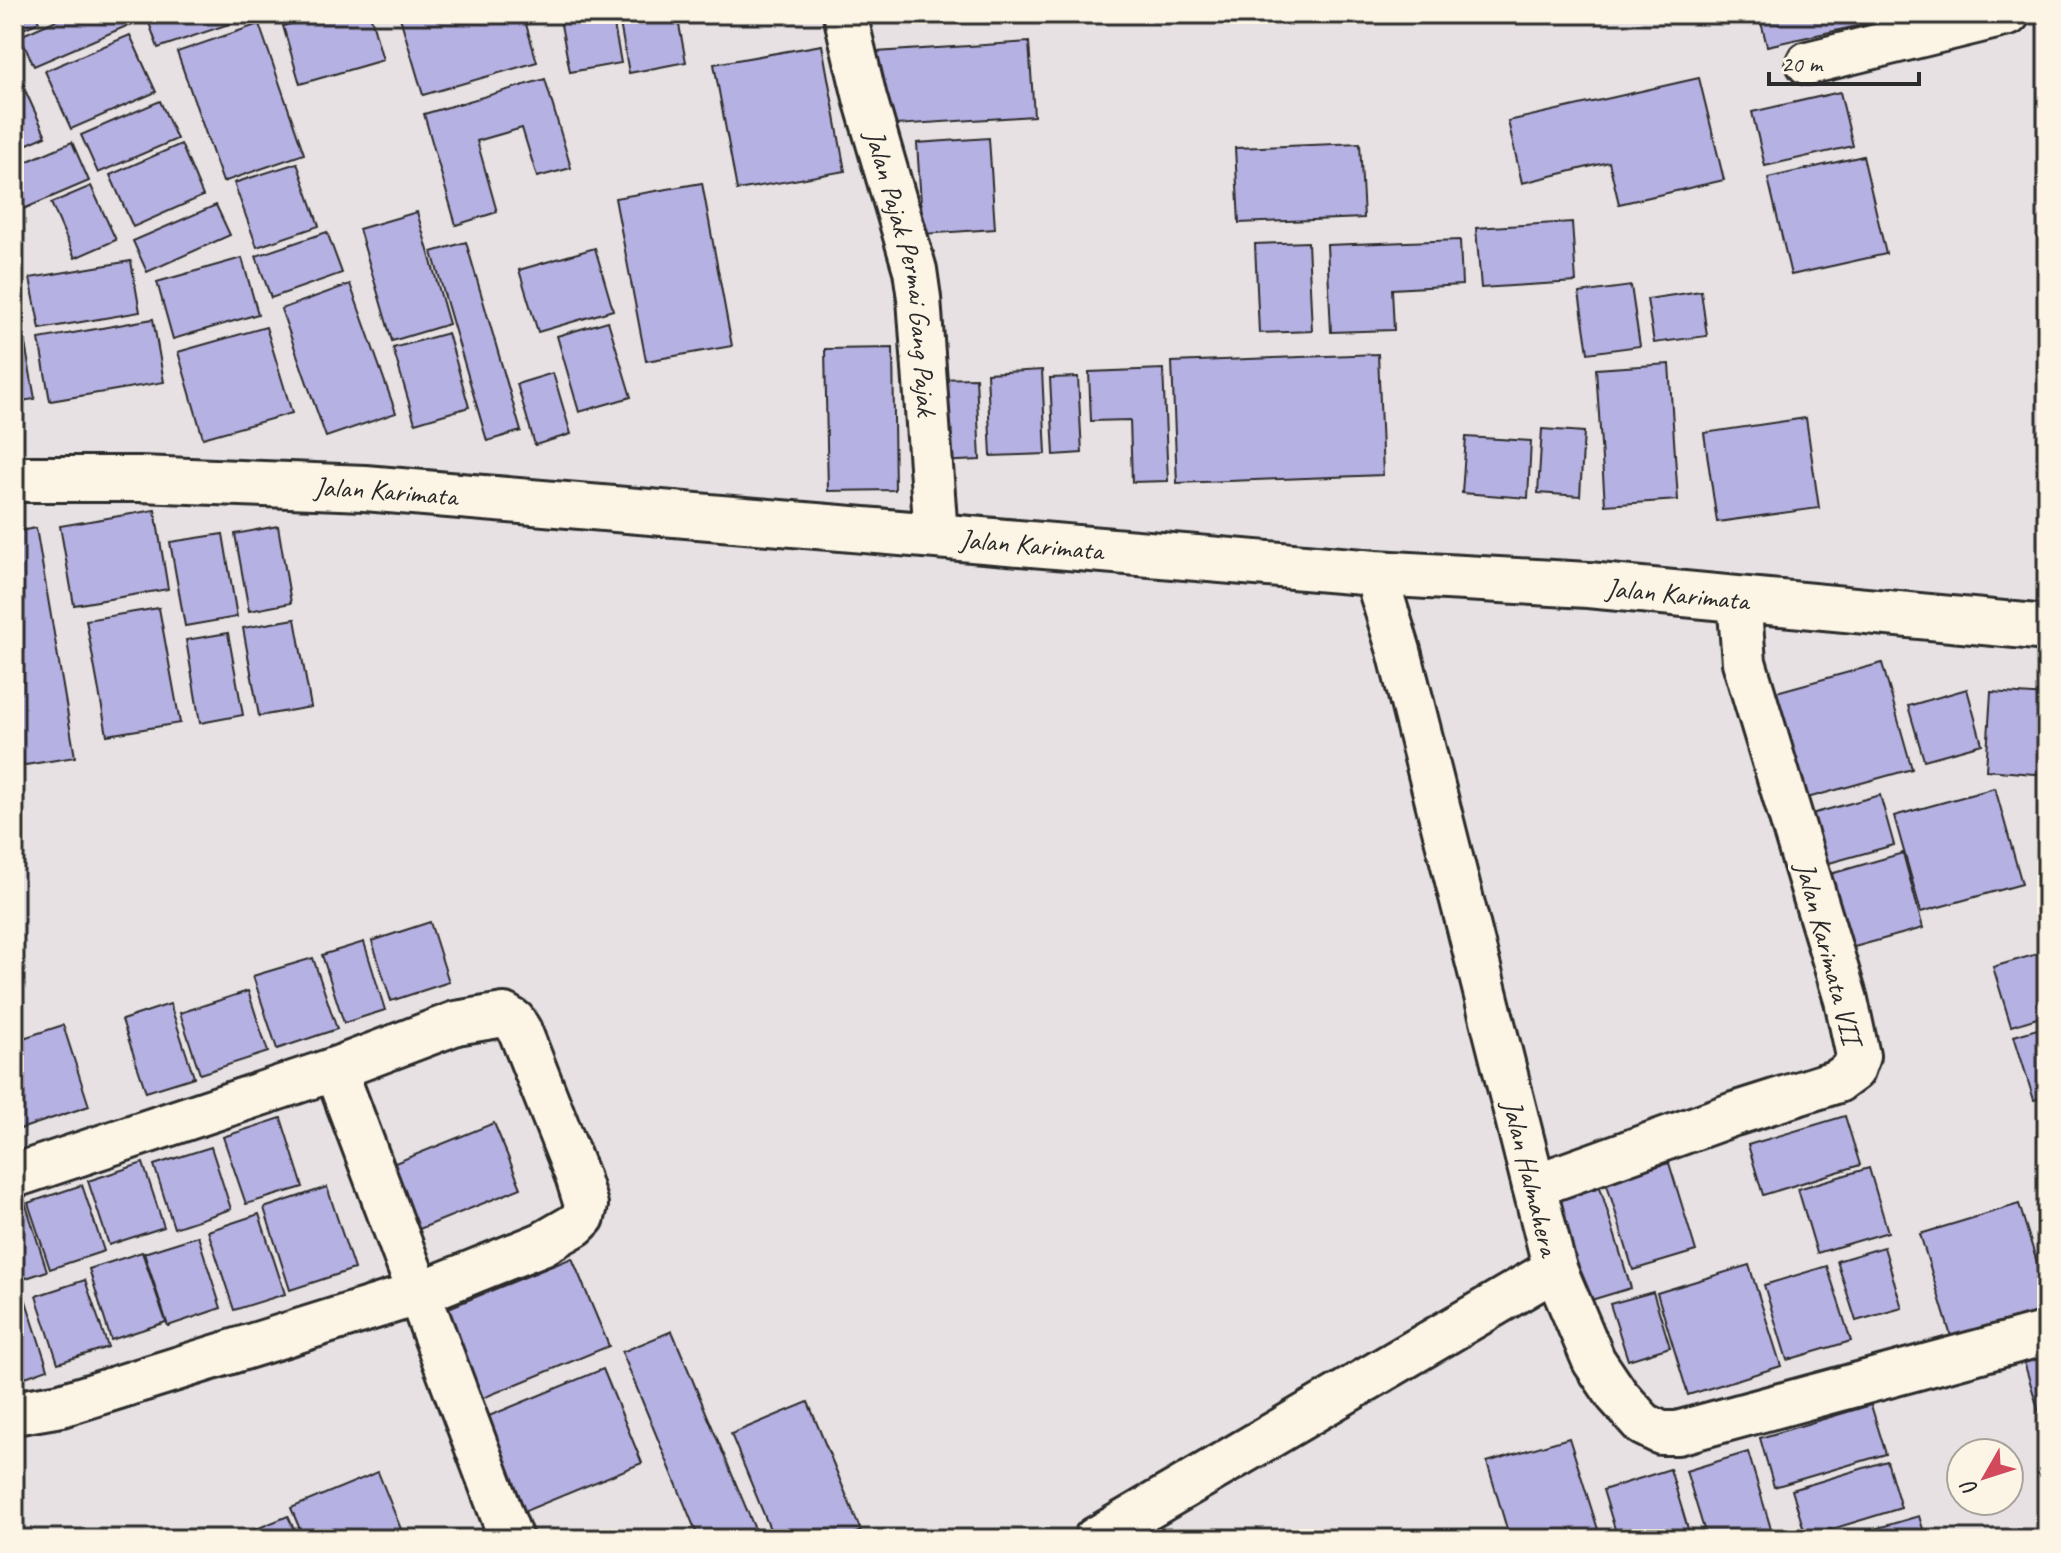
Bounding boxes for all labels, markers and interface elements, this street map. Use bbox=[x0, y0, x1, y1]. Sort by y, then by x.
scale bar bbox=[1769, 36, 1919, 86]
text: 20 m bbox=[1781, 49, 1824, 79]
street label: Jalan Pajak Permai Gang Pajak bbox=[857, 124, 945, 420]
street label: Jalan Karimata bbox=[311, 468, 461, 513]
street label: Jalan Karimata bbox=[957, 520, 1107, 568]
street label: Jalan Karimata bbox=[1602, 569, 1753, 618]
street label: Jalan Karimata VII bbox=[1787, 856, 1872, 1053]
street label: Jalan Halmahera bbox=[1494, 1095, 1568, 1262]
north arrow bbox=[1945, 1437, 2025, 1517]
text: U bbox=[1953, 1473, 1984, 1502]

